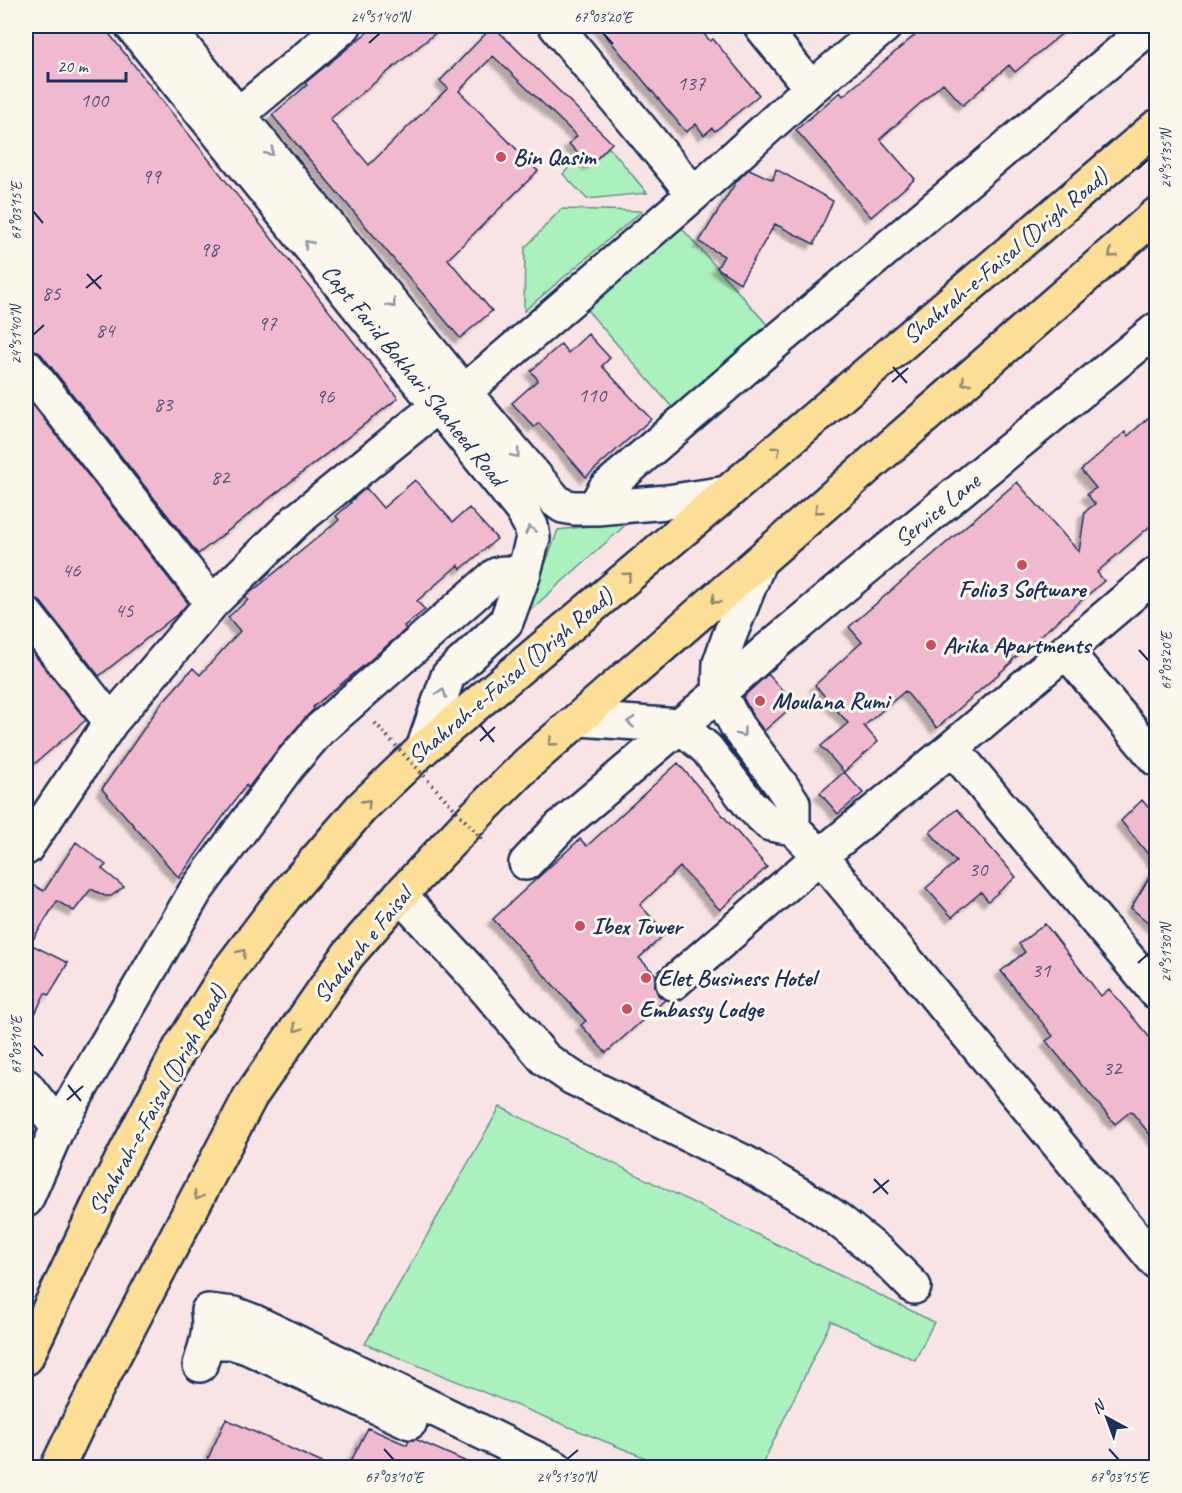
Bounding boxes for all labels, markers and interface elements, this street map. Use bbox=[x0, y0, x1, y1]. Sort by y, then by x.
text: 24°51'40"N bbox=[350, 8, 413, 27]
text: 67°03'20"E bbox=[574, 8, 634, 27]
scale bar bbox=[48, 45, 126, 83]
text: 20 m bbox=[57, 55, 90, 77]
house number: 137 bbox=[677, 70, 707, 96]
house number: 100 bbox=[80, 87, 110, 113]
text: 24°51'35"N bbox=[1157, 126, 1176, 189]
place label: Bin Qasim bbox=[513, 142, 597, 172]
one-way arrow bbox=[262, 145, 273, 156]
marker: Bin Qasim bbox=[494, 150, 508, 164]
street label: Shahrah-e-Faisal (Drigh Road) bbox=[896, 161, 1115, 351]
house number: 99 bbox=[142, 163, 162, 189]
text: 67°03'15"E bbox=[7, 180, 26, 240]
house number: 98 bbox=[200, 236, 221, 262]
one-way arrow bbox=[305, 240, 316, 251]
one-way arrow bbox=[1108, 246, 1119, 257]
street label: Capt Farid Bokhari Shaheed Road bbox=[315, 258, 515, 495]
house number: 85 bbox=[42, 280, 62, 306]
one-way arrow bbox=[385, 297, 396, 308]
text: 24°51'40"N bbox=[7, 302, 26, 365]
house number: 97 bbox=[258, 310, 278, 336]
house number: 84 bbox=[96, 317, 117, 343]
one-way arrow bbox=[961, 375, 972, 386]
house number: 110 bbox=[578, 382, 608, 408]
house number: 96 bbox=[316, 383, 335, 409]
house number: 83 bbox=[154, 391, 174, 417]
one-way arrow bbox=[770, 446, 781, 457]
one-way arrow bbox=[509, 447, 520, 458]
house number: 82 bbox=[211, 464, 231, 490]
street label: Service Lane bbox=[888, 465, 988, 554]
one-way arrow bbox=[814, 503, 825, 514]
one-way arrow bbox=[524, 525, 537, 535]
house number: 46 bbox=[62, 557, 81, 583]
marker: Folio3 Software bbox=[1015, 558, 1029, 572]
one-way arrow bbox=[621, 572, 632, 583]
place label: Folio3 Software bbox=[959, 574, 1087, 604]
street label: Shahrah-e-Faisal (Drigh Road) bbox=[401, 581, 620, 771]
one-way arrow bbox=[711, 593, 722, 604]
house number: 45 bbox=[115, 597, 135, 623]
place label: Arika Apartments bbox=[943, 630, 1093, 660]
text: 67°03'20"E bbox=[1157, 630, 1176, 690]
marker: Arika Apartments bbox=[924, 638, 938, 652]
place label: Moulana Rumi bbox=[772, 686, 892, 716]
one-way arrow bbox=[434, 688, 447, 699]
marker: Moulana Rumi bbox=[753, 694, 767, 708]
one-way arrow bbox=[627, 716, 636, 729]
one-way arrow bbox=[735, 727, 746, 738]
one-way arrow bbox=[548, 735, 559, 746]
one-way arrow bbox=[359, 799, 370, 810]
house number: 30 bbox=[969, 856, 989, 882]
street label: Shahrah e Faisal bbox=[306, 878, 420, 1009]
place label: Ibex Tower bbox=[592, 911, 684, 941]
marker: Ibex Tower bbox=[573, 919, 587, 933]
text: 24°51'30"N bbox=[1157, 920, 1176, 983]
one-way arrow bbox=[235, 948, 246, 959]
house number: 31 bbox=[1032, 957, 1052, 983]
place label: Elet Business Hotel bbox=[658, 963, 820, 993]
marker: Elet Business Hotel bbox=[639, 971, 653, 985]
street label: Shahrah-e-Faisal (Drigh Road) bbox=[81, 979, 233, 1220]
place label: Embassy Lodge bbox=[639, 994, 765, 1024]
marker: Embassy Lodge bbox=[620, 1002, 634, 1016]
text: 67°03'10"E bbox=[7, 1014, 26, 1074]
one-way arrow bbox=[293, 1022, 304, 1033]
house number: 32 bbox=[1103, 1055, 1123, 1081]
one-way arrow bbox=[194, 1189, 205, 1200]
north arrow bbox=[1077, 1388, 1137, 1448]
text: N bbox=[1088, 1395, 1110, 1418]
text: 67°03'10"E bbox=[365, 1468, 425, 1487]
text: 24°51'30"N bbox=[536, 1468, 599, 1487]
text: 67°03'15"E bbox=[1090, 1468, 1150, 1487]

